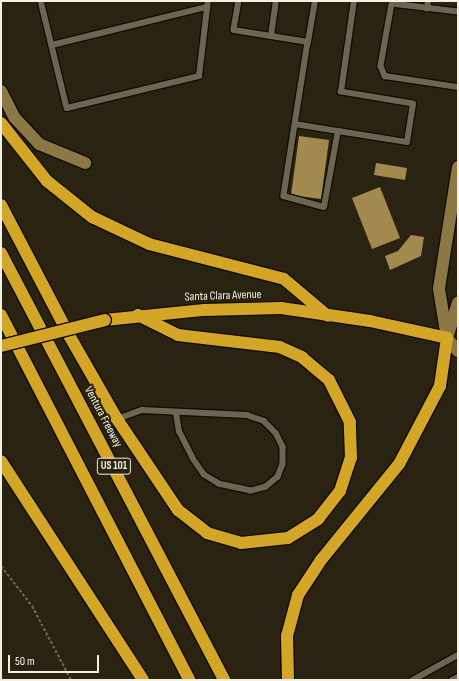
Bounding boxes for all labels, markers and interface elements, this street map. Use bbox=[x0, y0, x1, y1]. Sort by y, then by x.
street label: Santa Clara Avenue bbox=[184, 287, 262, 305]
street label: Ventura Freeway bbox=[81, 384, 125, 450]
road number: US 101 bbox=[96, 457, 132, 475]
scale bar bbox=[10, 647, 101, 673]
text: 50 m bbox=[15, 654, 35, 669]

